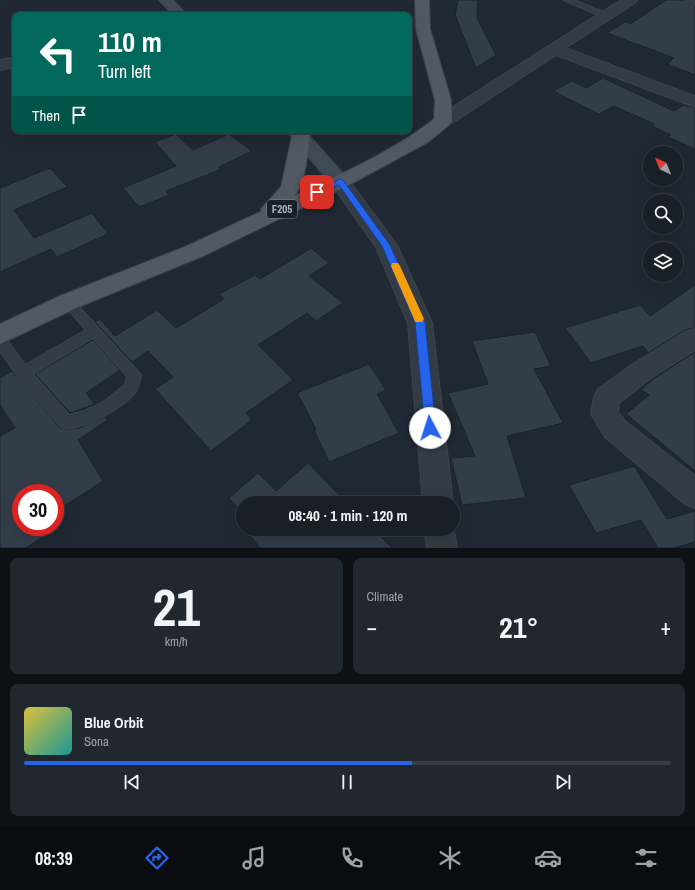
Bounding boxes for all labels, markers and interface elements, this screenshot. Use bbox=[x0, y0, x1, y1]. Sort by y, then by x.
text: 110 m bbox=[98, 23, 162, 61]
icon: left bbox=[32, 28, 84, 80]
text: Turn left bbox=[98, 59, 151, 84]
icon: arrive bbox=[68, 104, 90, 126]
text: Then bbox=[32, 105, 60, 126]
north arrow bbox=[643, 146, 683, 186]
map controls bbox=[643, 146, 683, 282]
pin bbox=[300, 175, 334, 209]
icon: arrive bbox=[306, 181, 328, 203]
button: search bbox=[643, 194, 683, 234]
road number: F205 bbox=[267, 200, 297, 218]
button: layers bbox=[643, 242, 683, 282]
position arrow bbox=[409, 407, 451, 449]
speed limit sign: 30 bbox=[12, 484, 64, 536]
text: 08:40 · 1 min · 120 m bbox=[289, 505, 407, 526]
text: 21 bbox=[153, 572, 200, 642]
text: Climate bbox=[367, 588, 403, 605]
text: 21° bbox=[499, 607, 538, 647]
text: − bbox=[367, 612, 377, 642]
text: + bbox=[660, 612, 671, 642]
text: km/h bbox=[165, 633, 188, 650]
text: Blue Orbit bbox=[84, 712, 143, 733]
text: Sona bbox=[84, 733, 109, 750]
icon: previous bbox=[121, 771, 143, 793]
icon: pause bbox=[336, 771, 358, 793]
icon: next bbox=[552, 771, 574, 793]
icon: directions bbox=[143, 844, 171, 872]
icon: music bbox=[240, 844, 268, 872]
icon: phone bbox=[338, 844, 366, 872]
icon: climate bbox=[436, 844, 464, 872]
icon: car bbox=[534, 844, 562, 872]
icon: filters bbox=[632, 844, 660, 872]
text: 08:39 bbox=[35, 846, 73, 871]

